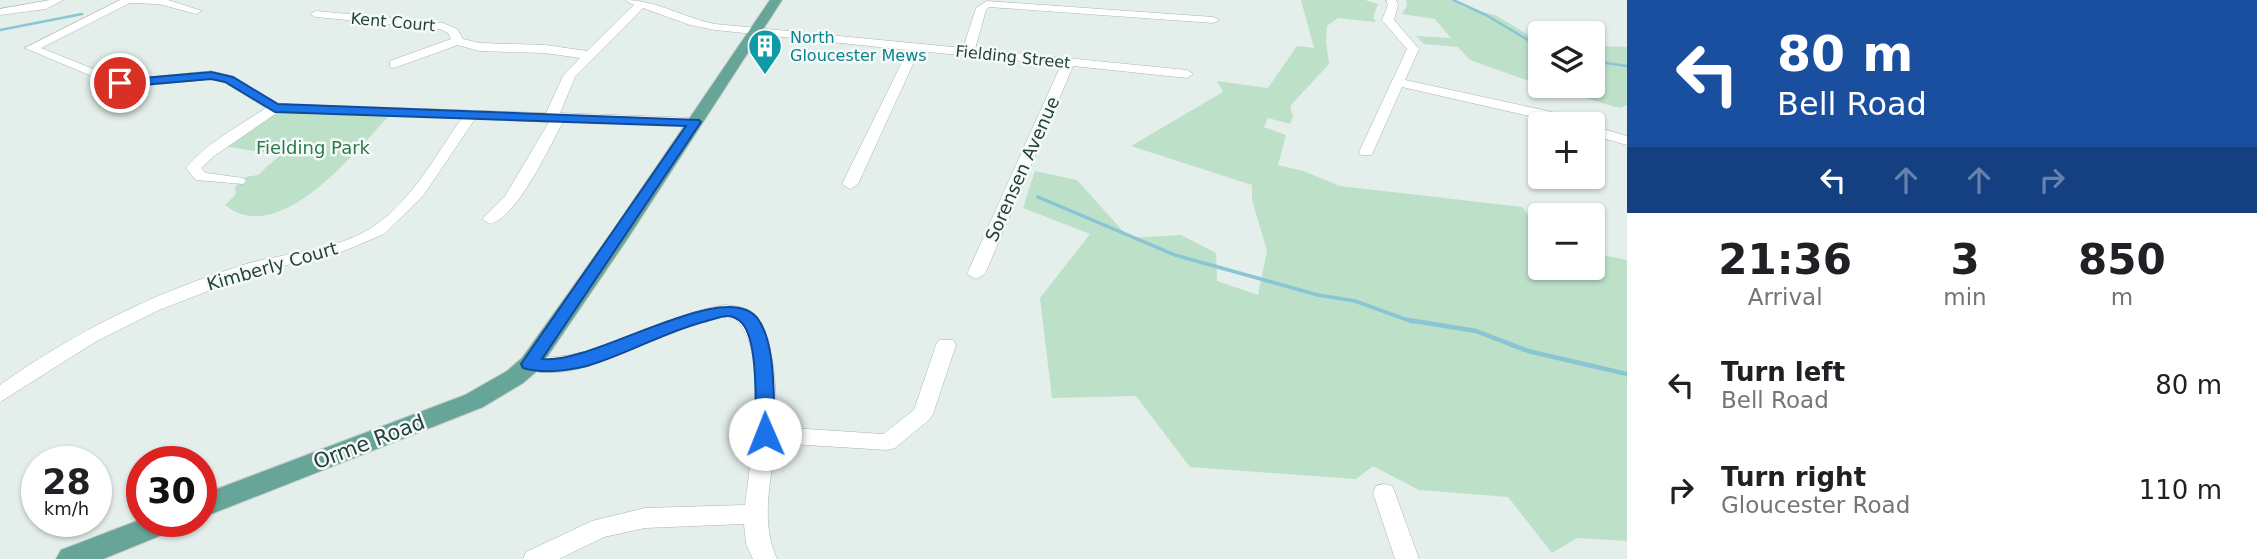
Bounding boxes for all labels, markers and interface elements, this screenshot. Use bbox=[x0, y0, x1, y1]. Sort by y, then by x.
street label: Kent Court bbox=[350, 9, 436, 35]
map controls bbox=[1528, 21, 1605, 280]
button: layers bbox=[1528, 21, 1605, 98]
text: 80 m bbox=[1777, 26, 1913, 83]
building icon: North Gloucester Mews bbox=[746, 27, 784, 76]
place label: North Gloucester Mews bbox=[790, 28, 927, 65]
icon: left bbox=[1662, 28, 1753, 119]
street label: Fielding Street bbox=[955, 42, 1071, 72]
pin bbox=[90, 53, 150, 113]
icon: arrive bbox=[101, 64, 139, 102]
text: Bell Road bbox=[1777, 85, 1927, 123]
street label: Sorensen Avenue bbox=[981, 93, 1063, 245]
button: + bbox=[1528, 112, 1605, 189]
park label: Fielding Park bbox=[256, 137, 371, 158]
icon: left bbox=[1814, 161, 1852, 199]
icon: ahead bbox=[1887, 161, 1925, 199]
icon: ahead bbox=[1960, 161, 1998, 199]
icon: right bbox=[2033, 161, 2071, 199]
button: − bbox=[1528, 203, 1605, 280]
text: 21:36 bbox=[1718, 235, 1852, 284]
text: 3 bbox=[1950, 235, 1980, 284]
text: 850 bbox=[2078, 235, 2166, 284]
street label: Kimberly Court bbox=[204, 237, 340, 295]
text: Arrival bbox=[1748, 284, 1823, 310]
text: min bbox=[1943, 284, 1987, 310]
text: m bbox=[2111, 284, 2133, 310]
text: Turn left bbox=[1721, 357, 1845, 387]
icon: left bbox=[1662, 366, 1700, 404]
text: 80 m bbox=[2155, 370, 2222, 400]
text: Bell Road bbox=[1721, 387, 1829, 413]
position arrow bbox=[728, 397, 802, 471]
street label: Orme Road bbox=[310, 410, 428, 474]
speed limit sign: 30 bbox=[126, 446, 217, 537]
text: 28 bbox=[42, 462, 91, 502]
text: Turn right bbox=[1721, 462, 1866, 492]
icon: right bbox=[1662, 471, 1700, 509]
text: 110 m bbox=[2139, 475, 2222, 505]
text: Gloucester Road bbox=[1721, 492, 1910, 518]
text: km/h bbox=[44, 498, 89, 519]

